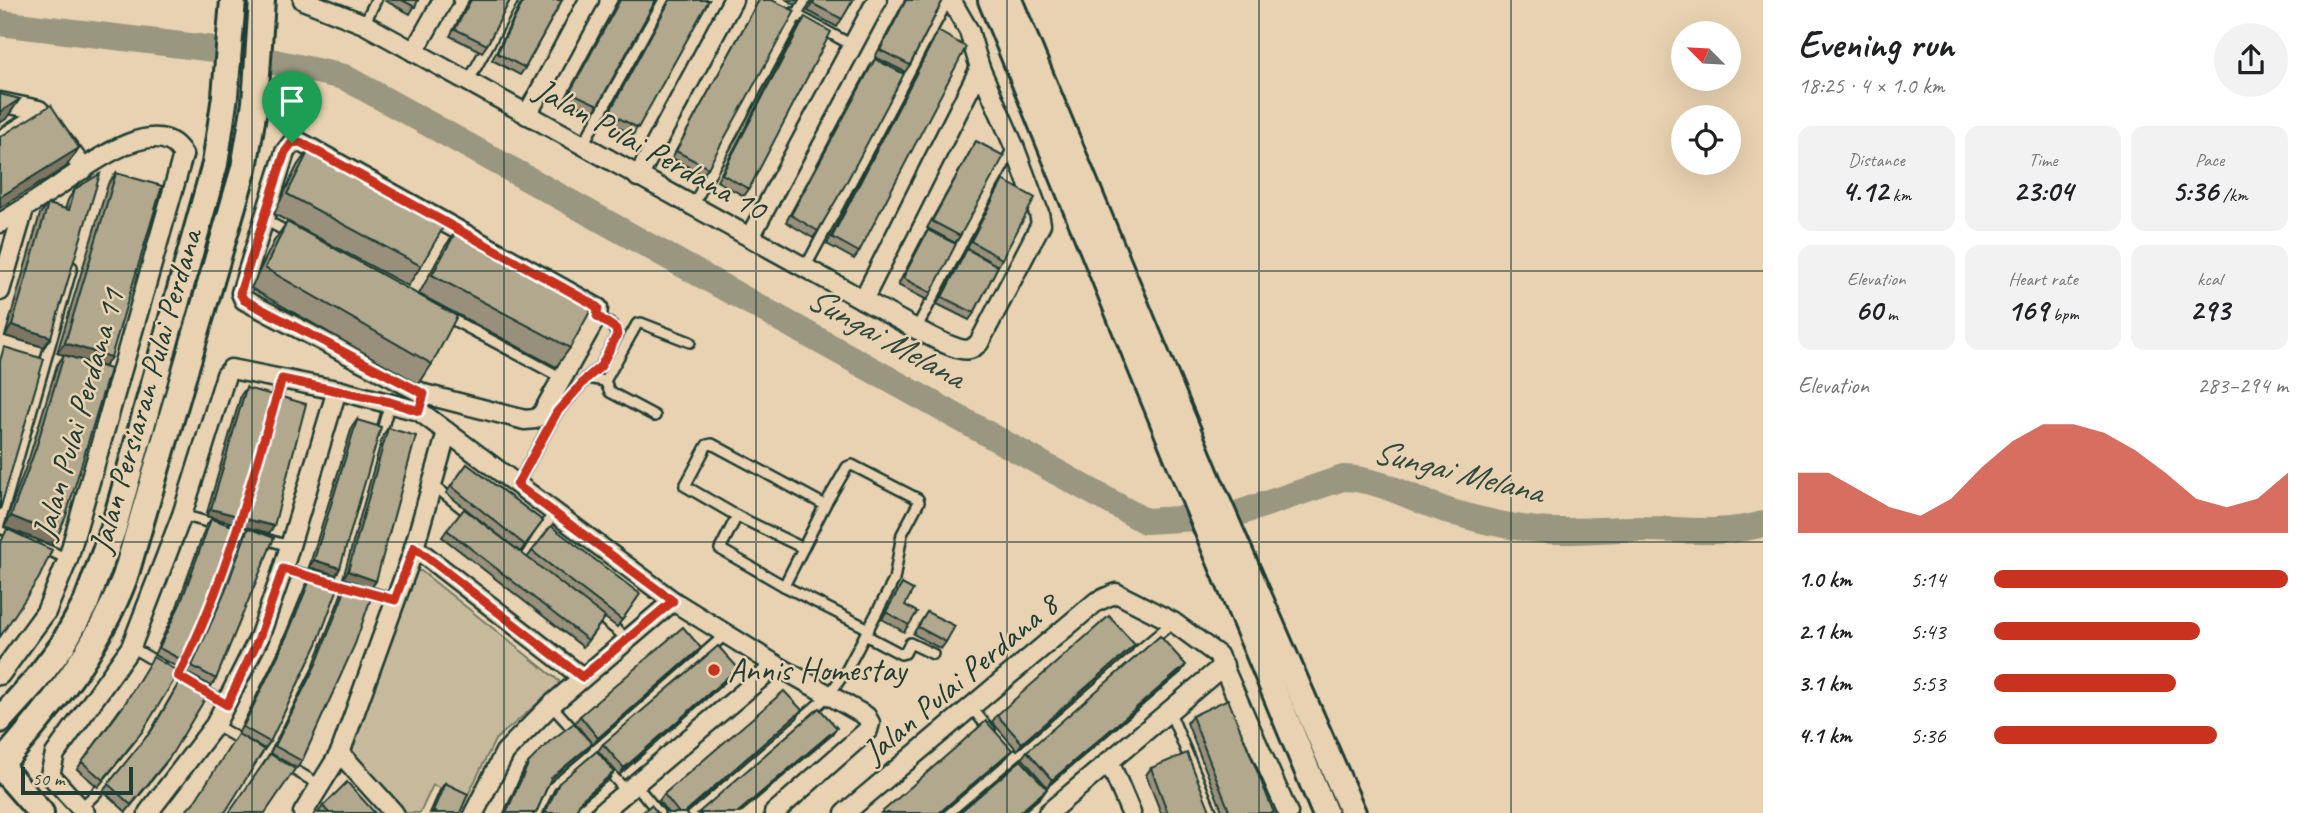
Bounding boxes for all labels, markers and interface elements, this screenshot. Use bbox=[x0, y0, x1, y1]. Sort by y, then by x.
north arrow bbox=[1671, 21, 1741, 91]
map controls bbox=[1671, 21, 1741, 175]
text: Evening run bbox=[1798, 21, 1954, 68]
button: share bbox=[2214, 23, 2288, 97]
street label: Jalan Pulai Perdana 10 bbox=[526, 67, 776, 231]
pin bbox=[262, 71, 322, 143]
text: 18:25 · 4 × 1.0 km bbox=[1798, 71, 1944, 100]
icon: arrive bbox=[273, 82, 311, 120]
button: locate bbox=[1671, 105, 1741, 175]
text: Distance bbox=[1848, 148, 1905, 172]
text: Time bbox=[2028, 148, 2058, 172]
text: Pace bbox=[2195, 148, 2224, 172]
text: 4.12 bbox=[1842, 172, 1888, 210]
text: 23:04 bbox=[2013, 172, 2073, 210]
text: 5:36 bbox=[2172, 172, 2218, 210]
text: km bbox=[1888, 183, 1911, 207]
text: /km bbox=[2218, 183, 2248, 207]
street label: Jalan Persiaran Pulai Perdana bbox=[78, 222, 212, 559]
text: Elevation bbox=[1847, 267, 1906, 291]
text: Heart rate bbox=[2008, 267, 2078, 291]
text: kcal bbox=[2197, 267, 2222, 291]
water label: Sungai Melana bbox=[799, 275, 976, 400]
street label: Jalan Pulai Perdana 11 bbox=[22, 282, 134, 546]
text: 60 bbox=[1855, 291, 1883, 329]
text: 169 bbox=[2007, 291, 2048, 329]
text: 293 bbox=[2190, 291, 2230, 329]
text: m bbox=[1883, 302, 1898, 326]
text: bpm bbox=[2048, 302, 2079, 326]
text: Elevation bbox=[1798, 371, 1869, 400]
text: 283–294 m bbox=[2197, 371, 2288, 400]
water label: Sungai Melana bbox=[1369, 428, 1551, 515]
text: 1.0 km bbox=[1798, 565, 1852, 594]
text: 5:14 bbox=[1910, 565, 1946, 594]
street label: Jalan Pulai Perdana 8 bbox=[852, 582, 1069, 774]
text: 2.1 km bbox=[1798, 617, 1852, 646]
text: 5:43 bbox=[1910, 617, 1946, 646]
place label: Annis Homestay bbox=[728, 649, 909, 691]
marker: Annis Homestay bbox=[706, 662, 722, 678]
text: 3.1 km bbox=[1798, 669, 1852, 698]
text: 5:53 bbox=[1910, 669, 1946, 698]
text: 4.1 km bbox=[1798, 721, 1852, 750]
text: 5:36 bbox=[1910, 721, 1946, 750]
scale bar bbox=[21, 764, 133, 796]
text: 50 m bbox=[32, 767, 64, 791]

